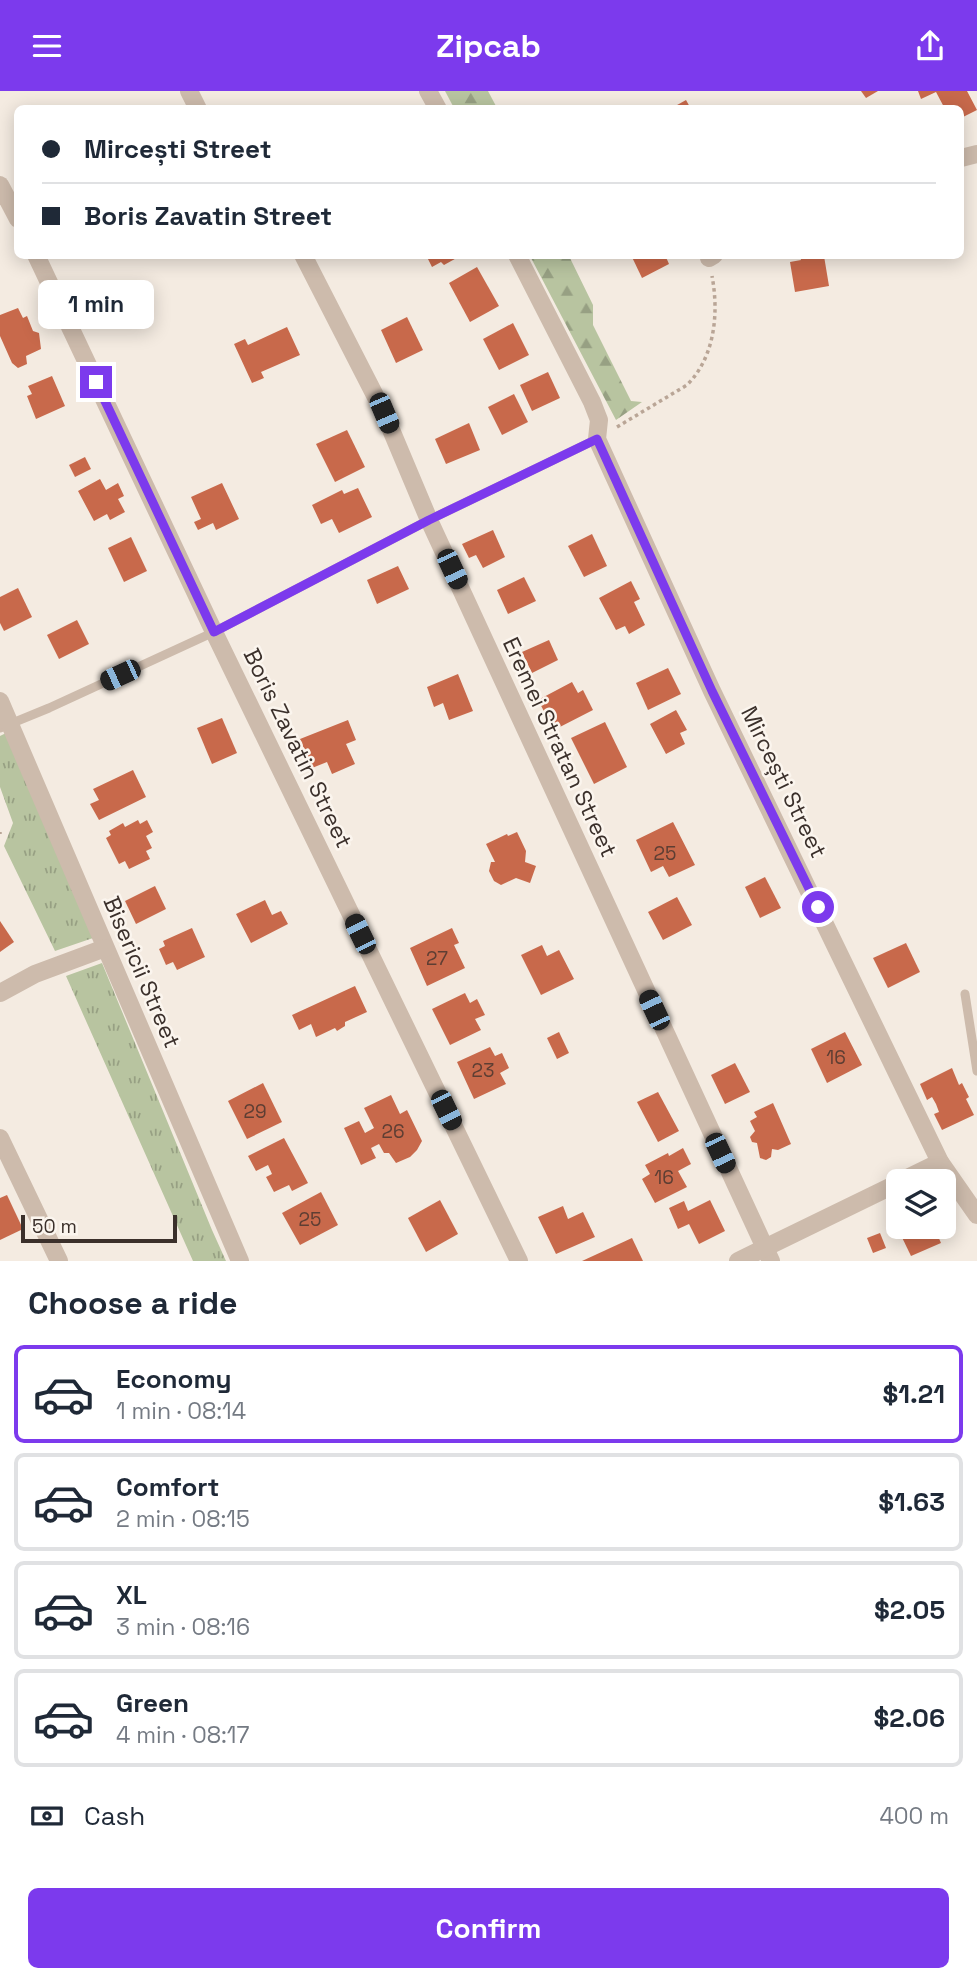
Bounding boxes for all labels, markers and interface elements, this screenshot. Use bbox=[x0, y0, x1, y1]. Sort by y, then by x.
text: Zipcab bbox=[436, 26, 541, 66]
icon: menu bbox=[28, 27, 66, 65]
icon: share bbox=[911, 27, 949, 65]
text: Mircești Street bbox=[84, 132, 272, 166]
text: Boris Zavatin Street bbox=[84, 199, 332, 233]
callout: 1 min bbox=[38, 281, 154, 329]
text: 1 min bbox=[68, 289, 124, 319]
route end bbox=[80, 366, 112, 398]
car bbox=[367, 390, 402, 436]
car bbox=[434, 546, 471, 592]
street label: Eremei Stratan Street bbox=[496, 632, 624, 862]
street label: Boris Zavatin Street bbox=[237, 643, 359, 853]
car bbox=[97, 657, 144, 693]
street label: Mircești Street bbox=[734, 701, 834, 863]
house number: 25 bbox=[654, 841, 676, 866]
route start bbox=[802, 891, 834, 923]
street label: Bisericii Street bbox=[97, 892, 187, 1052]
car bbox=[342, 911, 379, 957]
house number: 27 bbox=[426, 946, 448, 971]
car bbox=[636, 987, 673, 1033]
house number: 16 bbox=[826, 1045, 846, 1070]
house number: 23 bbox=[472, 1058, 494, 1083]
car bbox=[428, 1087, 465, 1133]
house number: 29 bbox=[243, 1099, 267, 1124]
house number: 26 bbox=[381, 1119, 405, 1144]
car bbox=[702, 1130, 739, 1176]
house number: 16 bbox=[654, 1165, 674, 1190]
map controls bbox=[886, 1169, 956, 1239]
button: layers bbox=[886, 1169, 956, 1239]
house number: 25 bbox=[299, 1207, 321, 1232]
scale bar bbox=[21, 1212, 177, 1244]
text: 50 m bbox=[32, 1214, 77, 1239]
text: Choose a ride bbox=[28, 1283, 238, 1323]
text: Economy bbox=[116, 1362, 232, 1396]
icon: car bbox=[32, 1363, 95, 1426]
text: $1.21 bbox=[883, 1377, 945, 1411]
text: 1 min · 08:14 bbox=[116, 1396, 246, 1426]
text: Comfort bbox=[116, 1470, 219, 1504]
icon: car bbox=[32, 1471, 95, 1534]
text: $1.63 bbox=[878, 1485, 945, 1519]
text: 2 min · 08:15 bbox=[116, 1504, 250, 1534]
text: XL bbox=[116, 1578, 147, 1612]
icon: car bbox=[32, 1579, 95, 1642]
text: $2.05 bbox=[874, 1593, 945, 1627]
text: 3 min · 08:16 bbox=[116, 1612, 250, 1642]
text: Green bbox=[116, 1686, 189, 1720]
icon: car bbox=[32, 1687, 95, 1750]
text: $2.06 bbox=[873, 1701, 945, 1735]
text: 4 min · 08:17 bbox=[116, 1720, 249, 1750]
icon: cash bbox=[28, 1797, 66, 1835]
text: Cash bbox=[84, 1799, 145, 1833]
text: 400 m bbox=[879, 1801, 949, 1831]
button: Confirm bbox=[28, 1888, 949, 1968]

